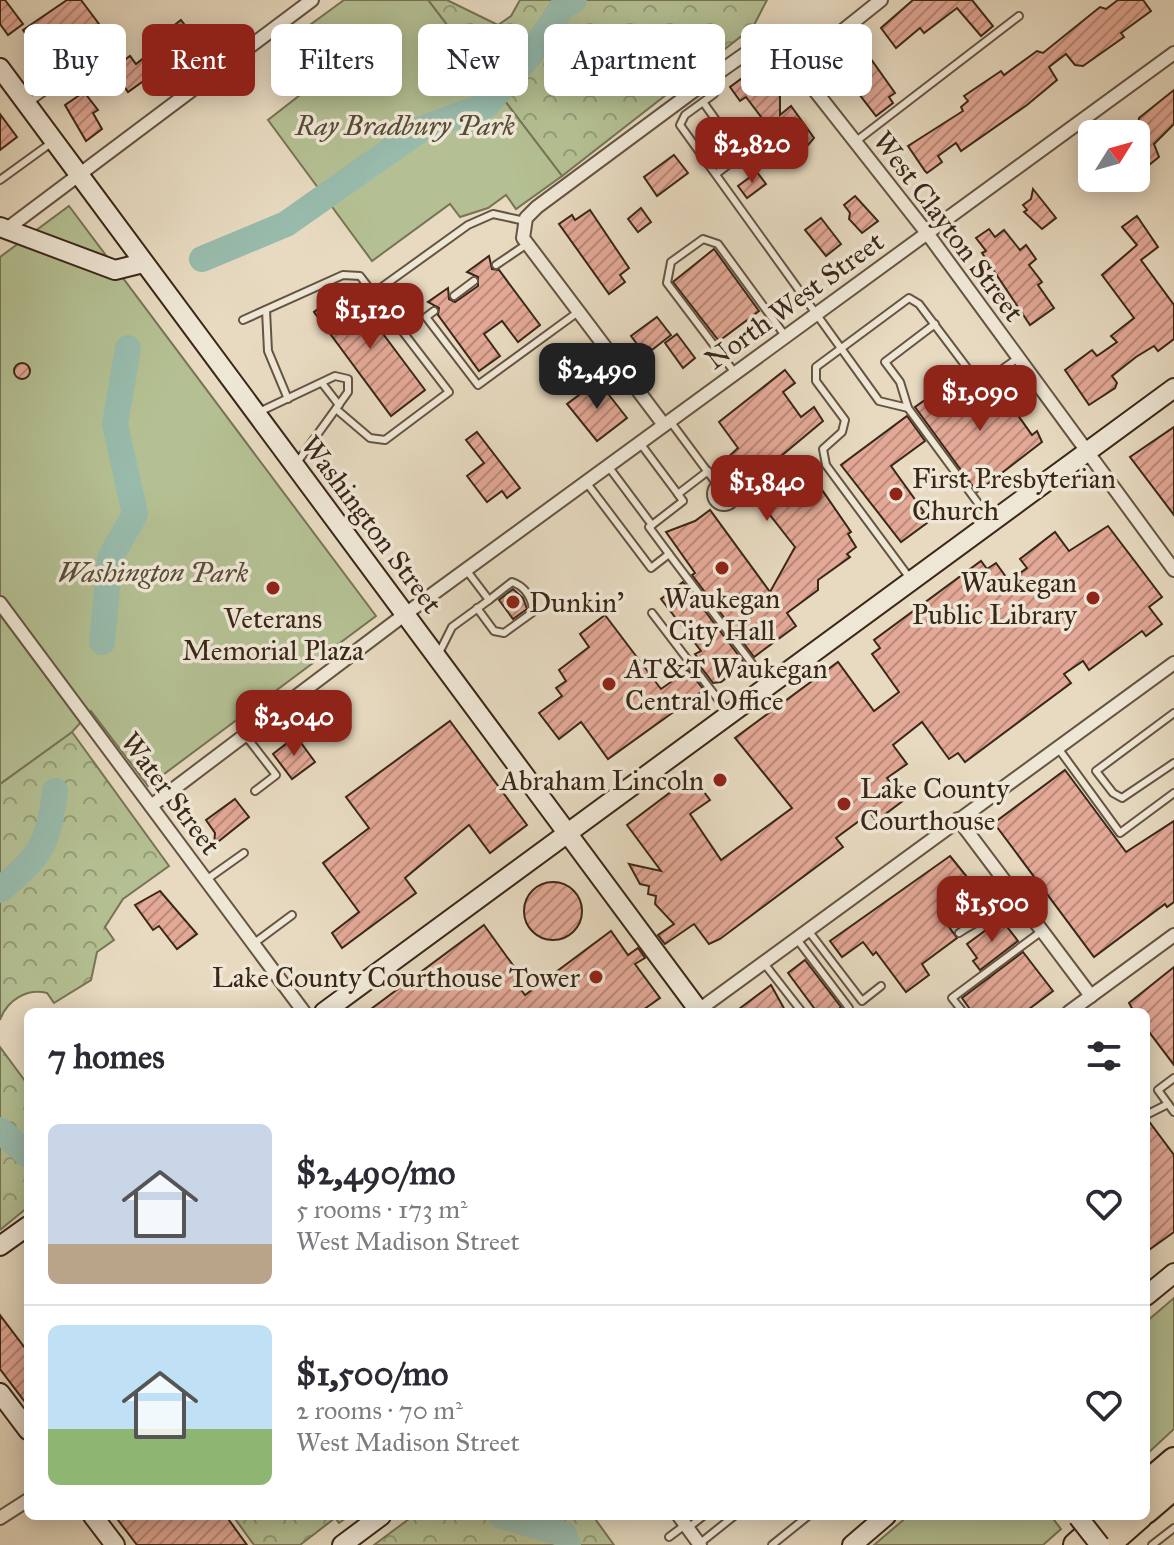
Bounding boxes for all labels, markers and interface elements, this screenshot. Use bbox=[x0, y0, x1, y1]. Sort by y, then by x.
chip: Buy bbox=[24, 24, 126, 96]
chip: Rent bbox=[142, 24, 255, 96]
chip: Filters bbox=[271, 24, 402, 96]
chip: New bbox=[418, 24, 528, 96]
chip: Apartment bbox=[544, 24, 725, 96]
chip: House bbox=[741, 24, 872, 96]
park label: Ray Bradbury Park bbox=[294, 108, 515, 143]
pin: $2,820 bbox=[687, 117, 817, 185]
north arrow bbox=[1078, 120, 1150, 192]
map controls bbox=[1078, 120, 1150, 192]
street label: West Clayton Street bbox=[866, 124, 1032, 329]
text: $2,820 bbox=[713, 127, 791, 159]
street label: North West Street bbox=[698, 224, 891, 377]
pin: $1,120 bbox=[305, 283, 435, 351]
text: $1,120 bbox=[335, 293, 405, 325]
pin: $2,490 bbox=[532, 343, 662, 411]
text: $2,490 bbox=[557, 353, 637, 385]
pin: $1,090 bbox=[915, 365, 1045, 433]
text: $1,090 bbox=[942, 375, 1018, 407]
street label: Washington Street bbox=[293, 428, 450, 620]
pin: $1,840 bbox=[702, 455, 832, 523]
place label: First Presbyterian Church bbox=[912, 461, 1116, 528]
text: $1,840 bbox=[729, 465, 805, 497]
marker: First Presbyterian Church bbox=[887, 485, 905, 503]
park label: Washington Park bbox=[58, 555, 249, 590]
marker: Waukegan City Hall bbox=[713, 559, 731, 577]
place label: Waukegan Public Library bbox=[912, 565, 1078, 632]
marker: Veterans Memorial Plaza bbox=[264, 579, 282, 597]
place label: Waukegan City Hall bbox=[664, 581, 780, 648]
place label: Dunkin' bbox=[529, 585, 624, 620]
marker: Waukegan Public Library bbox=[1084, 589, 1102, 607]
marker: Dunkin' bbox=[504, 593, 522, 611]
place label: Veterans Memorial Plaza bbox=[182, 601, 364, 668]
place label: AT&T Waukegan Central Office bbox=[624, 651, 828, 718]
marker: AT&T Waukegan Central Office bbox=[600, 675, 618, 693]
pin: $2,040 bbox=[229, 690, 359, 758]
text: $2,040 bbox=[254, 700, 334, 732]
street label: Water Street bbox=[113, 725, 228, 862]
place label: Abraham Lincoln bbox=[499, 763, 704, 798]
marker: Abraham Lincoln bbox=[711, 771, 729, 789]
place label: Lake County Courthouse bbox=[860, 771, 1010, 838]
marker: Lake County Courthouse bbox=[835, 795, 853, 813]
pin: $1,500 bbox=[927, 876, 1057, 944]
text: $1,500 bbox=[955, 886, 1029, 918]
place label: Lake County Courthouse Tower bbox=[212, 960, 581, 995]
marker: Lake County Courthouse Tower bbox=[587, 968, 605, 986]
icon: filters bbox=[1082, 1034, 1126, 1078]
text: 7 homes bbox=[48, 1036, 165, 1077]
text: $2,490/mo bbox=[296, 1152, 455, 1193]
icon: home bbox=[112, 1156, 208, 1252]
icon: heart bbox=[1082, 1182, 1126, 1226]
text: 5 rooms · 173 m² bbox=[296, 1193, 468, 1225]
text: West Madison Street bbox=[296, 1225, 520, 1257]
text: $1,500/mo bbox=[296, 1353, 448, 1394]
icon: home bbox=[112, 1357, 208, 1453]
icon: heart bbox=[1082, 1383, 1126, 1427]
text: 2 rooms · 70 m² bbox=[296, 1394, 463, 1426]
text: West Madison Street bbox=[296, 1426, 520, 1458]

